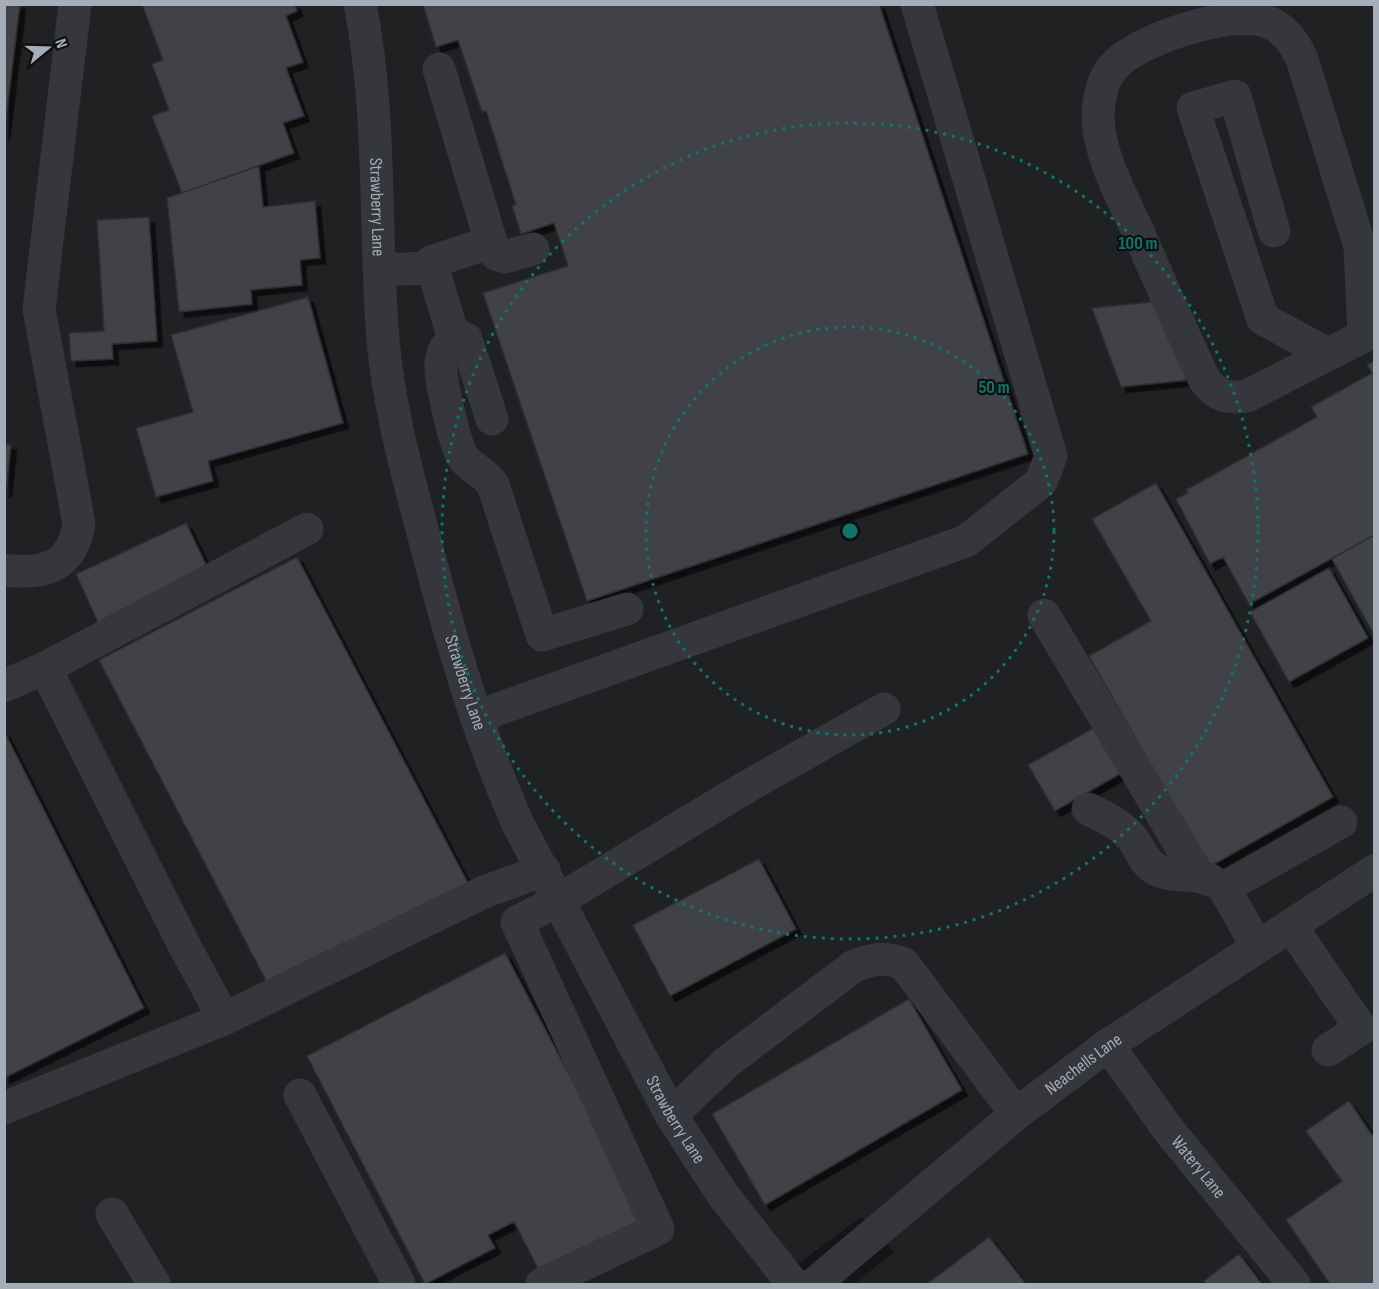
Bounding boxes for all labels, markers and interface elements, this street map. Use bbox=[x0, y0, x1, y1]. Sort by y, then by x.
north arrow bbox=[18, 18, 78, 78]
text: N bbox=[50, 36, 71, 51]
street label: Strawberry Lane bbox=[365, 157, 389, 257]
text: 100 m bbox=[1119, 233, 1158, 254]
text: 50 m bbox=[978, 377, 1010, 398]
centre of rings bbox=[840, 521, 860, 541]
street label: Strawberry Lane bbox=[441, 633, 491, 733]
street label: Neachells Lane bbox=[1041, 1029, 1126, 1099]
street label: Strawberry Lane bbox=[642, 1072, 710, 1167]
street label: Watery Lane bbox=[1167, 1131, 1230, 1202]

